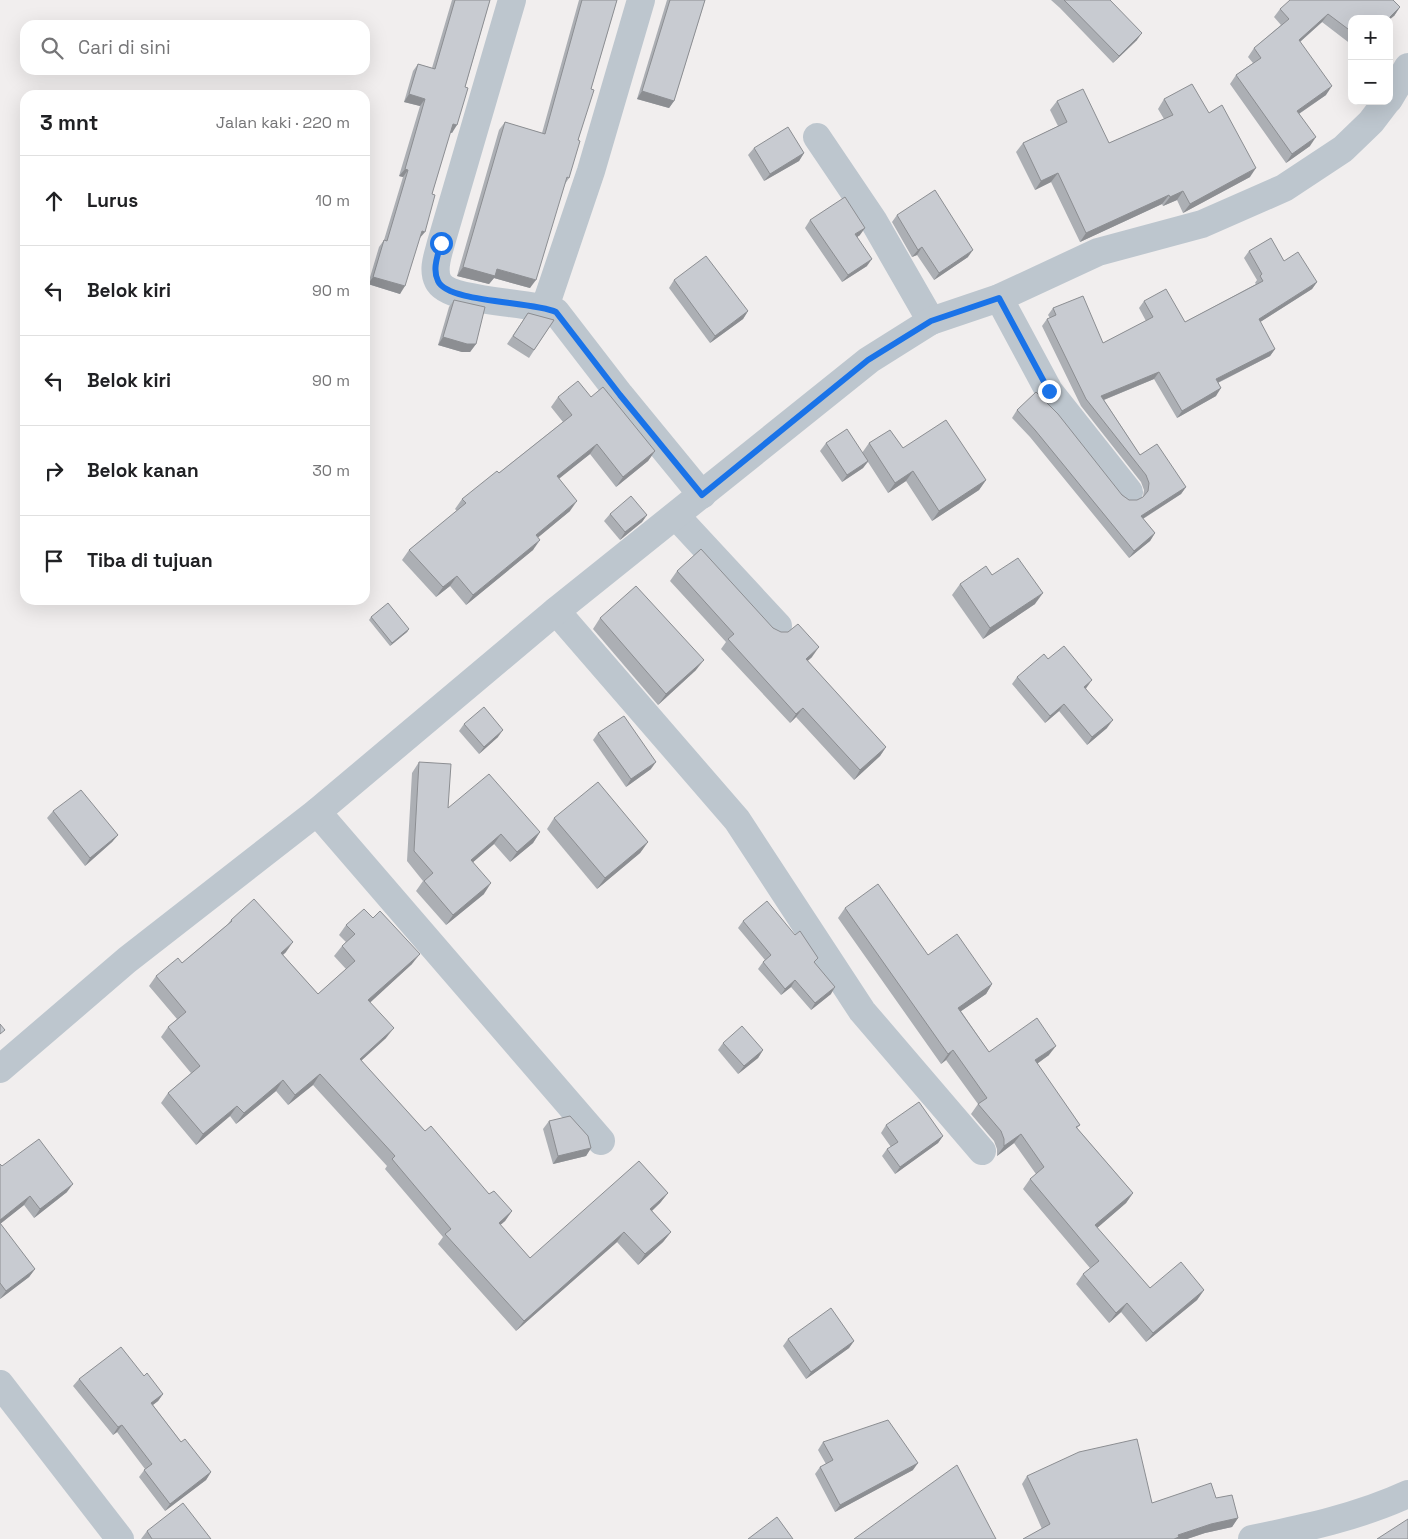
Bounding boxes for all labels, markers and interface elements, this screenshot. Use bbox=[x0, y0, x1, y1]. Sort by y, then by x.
map controls bbox=[1348, 15, 1393, 105]
button: + bbox=[1348, 15, 1393, 60]
search box bbox=[20, 20, 370, 75]
icon: search bbox=[38, 34, 66, 62]
text: Cari di sini bbox=[78, 35, 171, 60]
button: − bbox=[1348, 60, 1393, 105]
text: 3 mnt bbox=[40, 109, 98, 136]
text: Jalan kaki · 220 m bbox=[216, 112, 350, 133]
icon: ahead bbox=[40, 187, 68, 215]
text: Lurus bbox=[87, 188, 138, 213]
text: 10 m bbox=[315, 190, 350, 211]
route start bbox=[430, 232, 453, 255]
icon: left bbox=[40, 277, 68, 305]
text: Belok kiri bbox=[87, 278, 171, 303]
text: 90 m bbox=[312, 280, 350, 301]
icon: left bbox=[40, 367, 68, 395]
text: Belok kiri bbox=[87, 368, 171, 393]
text: 90 m bbox=[312, 370, 350, 391]
route end bbox=[1038, 380, 1061, 403]
icon: right bbox=[40, 457, 68, 485]
text: Belok kanan bbox=[87, 458, 199, 483]
text: 30 m bbox=[312, 460, 350, 481]
icon: arrive bbox=[40, 547, 68, 575]
text: Tiba di tujuan bbox=[87, 548, 213, 573]

